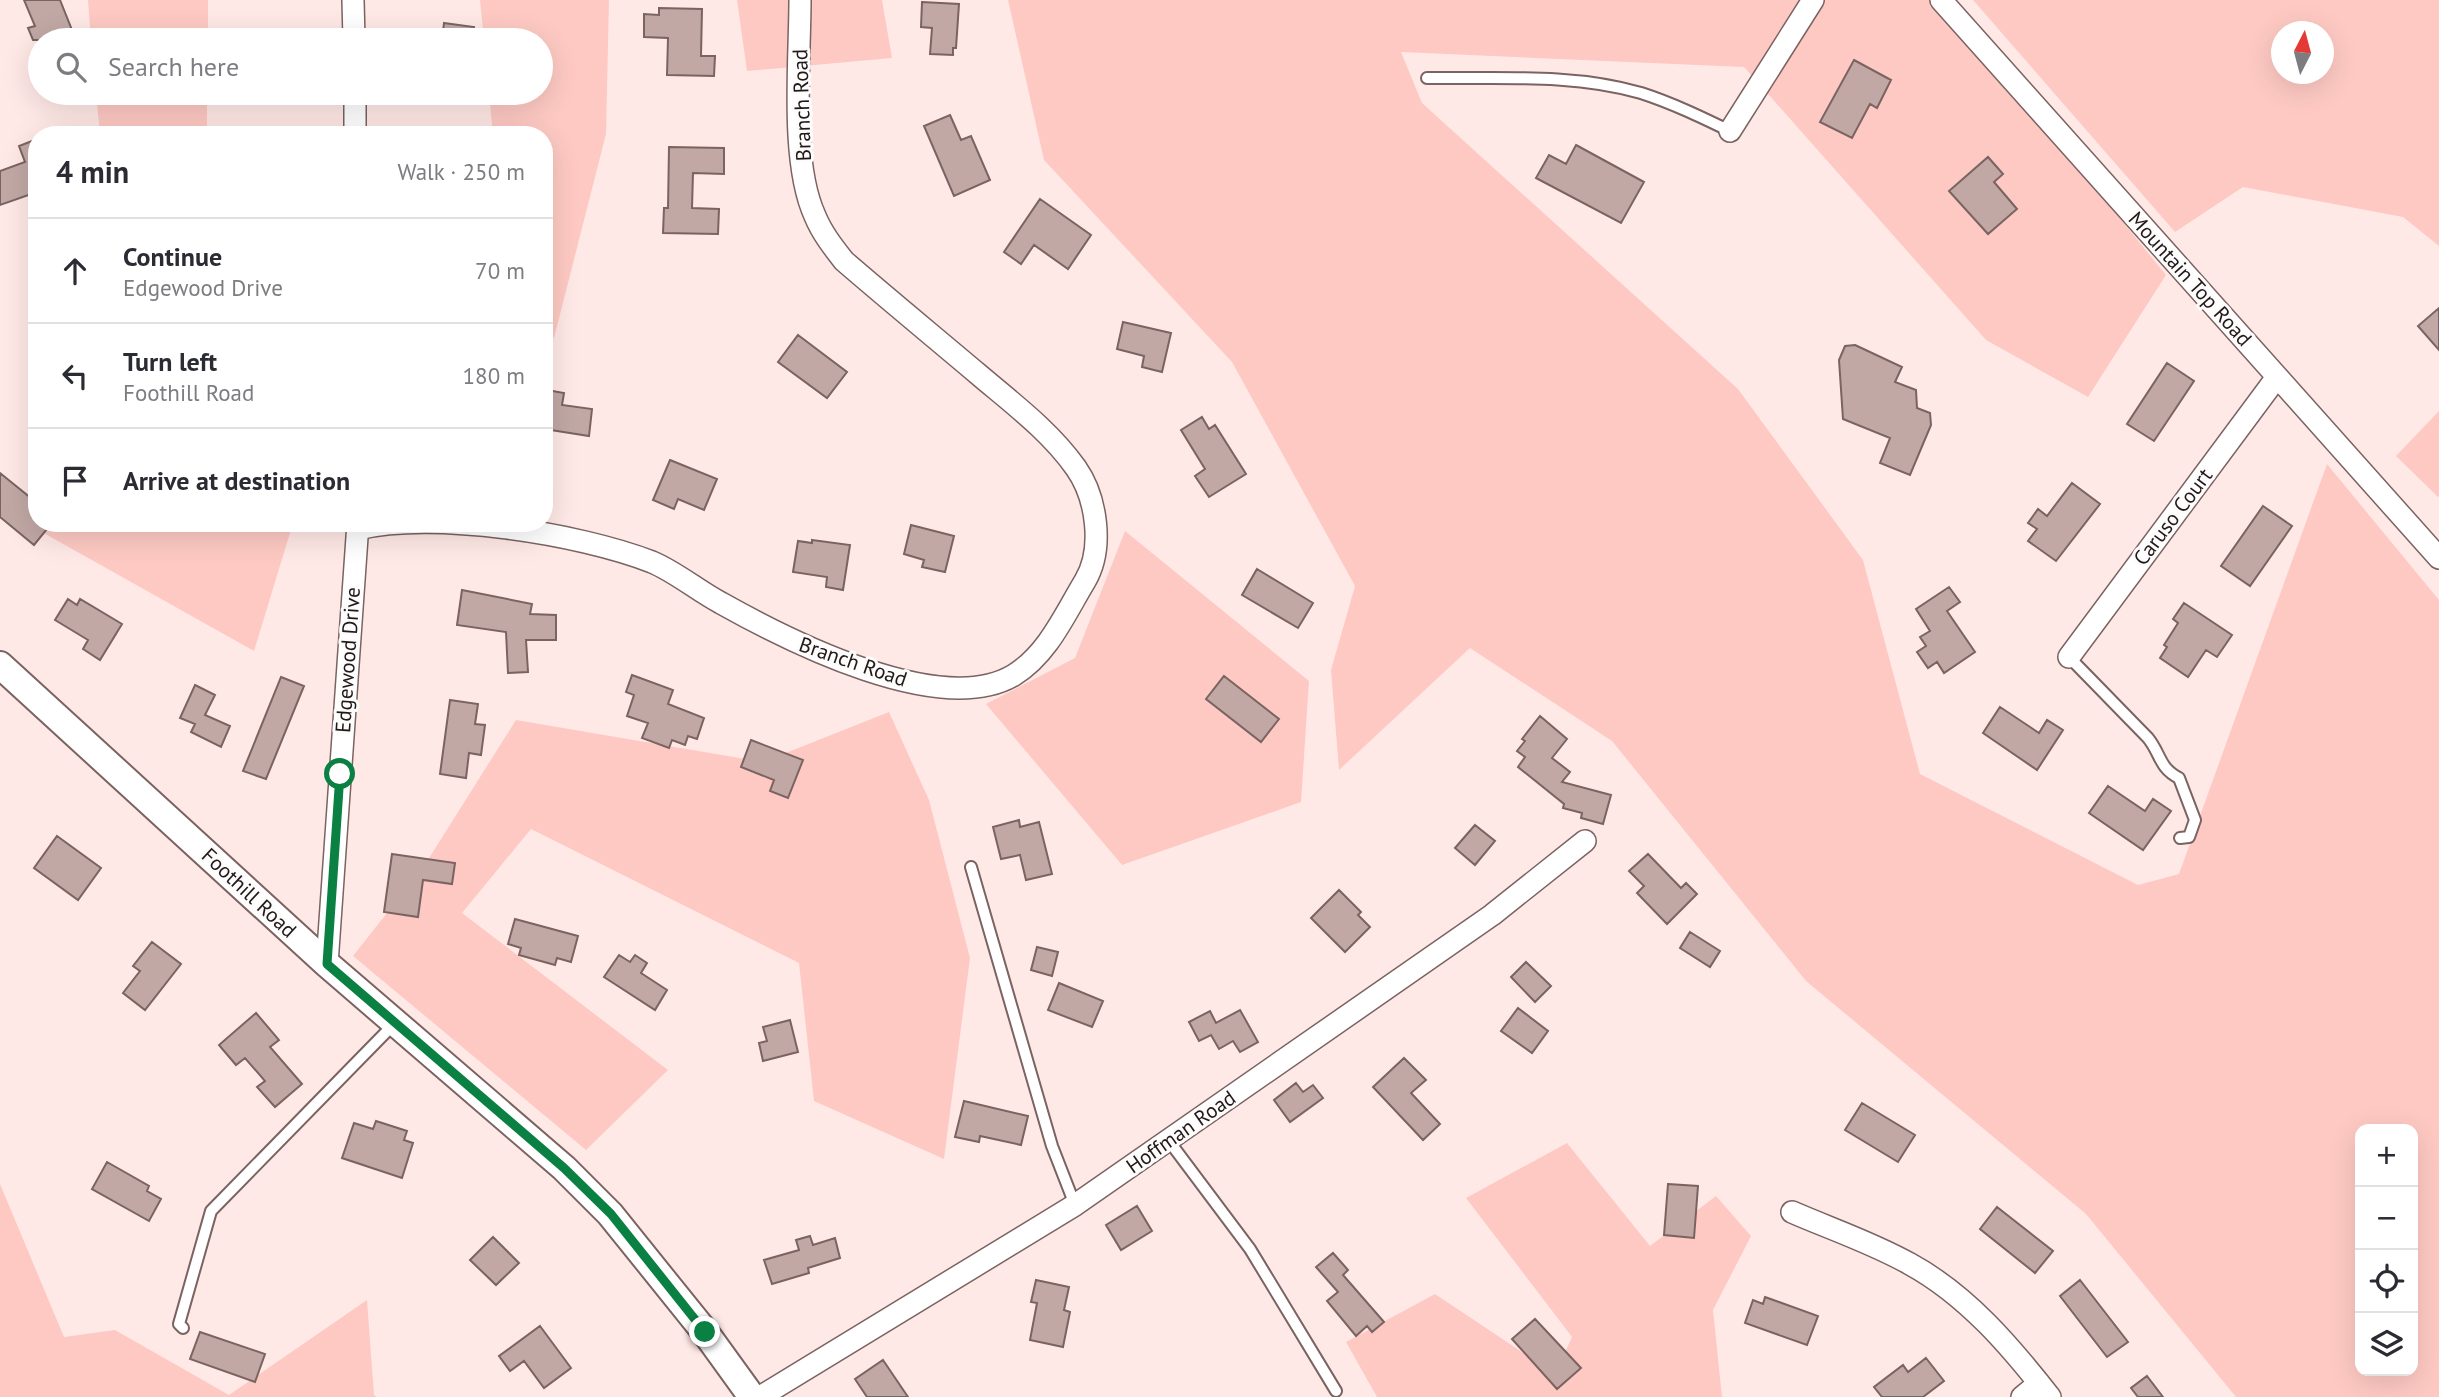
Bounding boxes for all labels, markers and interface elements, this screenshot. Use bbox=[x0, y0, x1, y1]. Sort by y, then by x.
north arrow bbox=[2271, 21, 2334, 84]
search box bbox=[28, 28, 553, 105]
icon: search bbox=[52, 48, 90, 86]
street label: Branch Road bbox=[786, 48, 817, 162]
text: Search here bbox=[108, 50, 239, 83]
text: 4 min bbox=[56, 152, 129, 191]
text: Walk · 250 m bbox=[398, 157, 525, 186]
street label: Mountain Top Road bbox=[2123, 206, 2258, 352]
text: Continue bbox=[123, 240, 222, 273]
icon: ahead bbox=[56, 252, 94, 290]
text: 70 m bbox=[475, 256, 525, 285]
text: Edgewood Drive bbox=[123, 273, 283, 302]
text: Turn left bbox=[123, 345, 217, 378]
icon: left bbox=[56, 357, 94, 395]
text: 180 m bbox=[463, 361, 525, 390]
text: Foothill Road bbox=[123, 378, 254, 407]
icon: arrive bbox=[56, 462, 94, 500]
street label: Caruso Court bbox=[2127, 463, 2218, 571]
text: Arrive at destination bbox=[123, 464, 350, 497]
street label: Edgewood Drive bbox=[329, 586, 366, 734]
street label: Branch Road bbox=[796, 630, 911, 693]
route start bbox=[324, 758, 355, 789]
street label: Foothill Road bbox=[196, 842, 302, 943]
street label: Hoffman Road bbox=[1121, 1084, 1241, 1179]
map controls bbox=[2355, 1124, 2418, 1376]
button: + bbox=[2355, 1124, 2418, 1187]
button: − bbox=[2355, 1187, 2418, 1250]
button: locate bbox=[2355, 1250, 2418, 1313]
button: layers bbox=[2355, 1313, 2418, 1376]
route end bbox=[689, 1316, 720, 1347]

